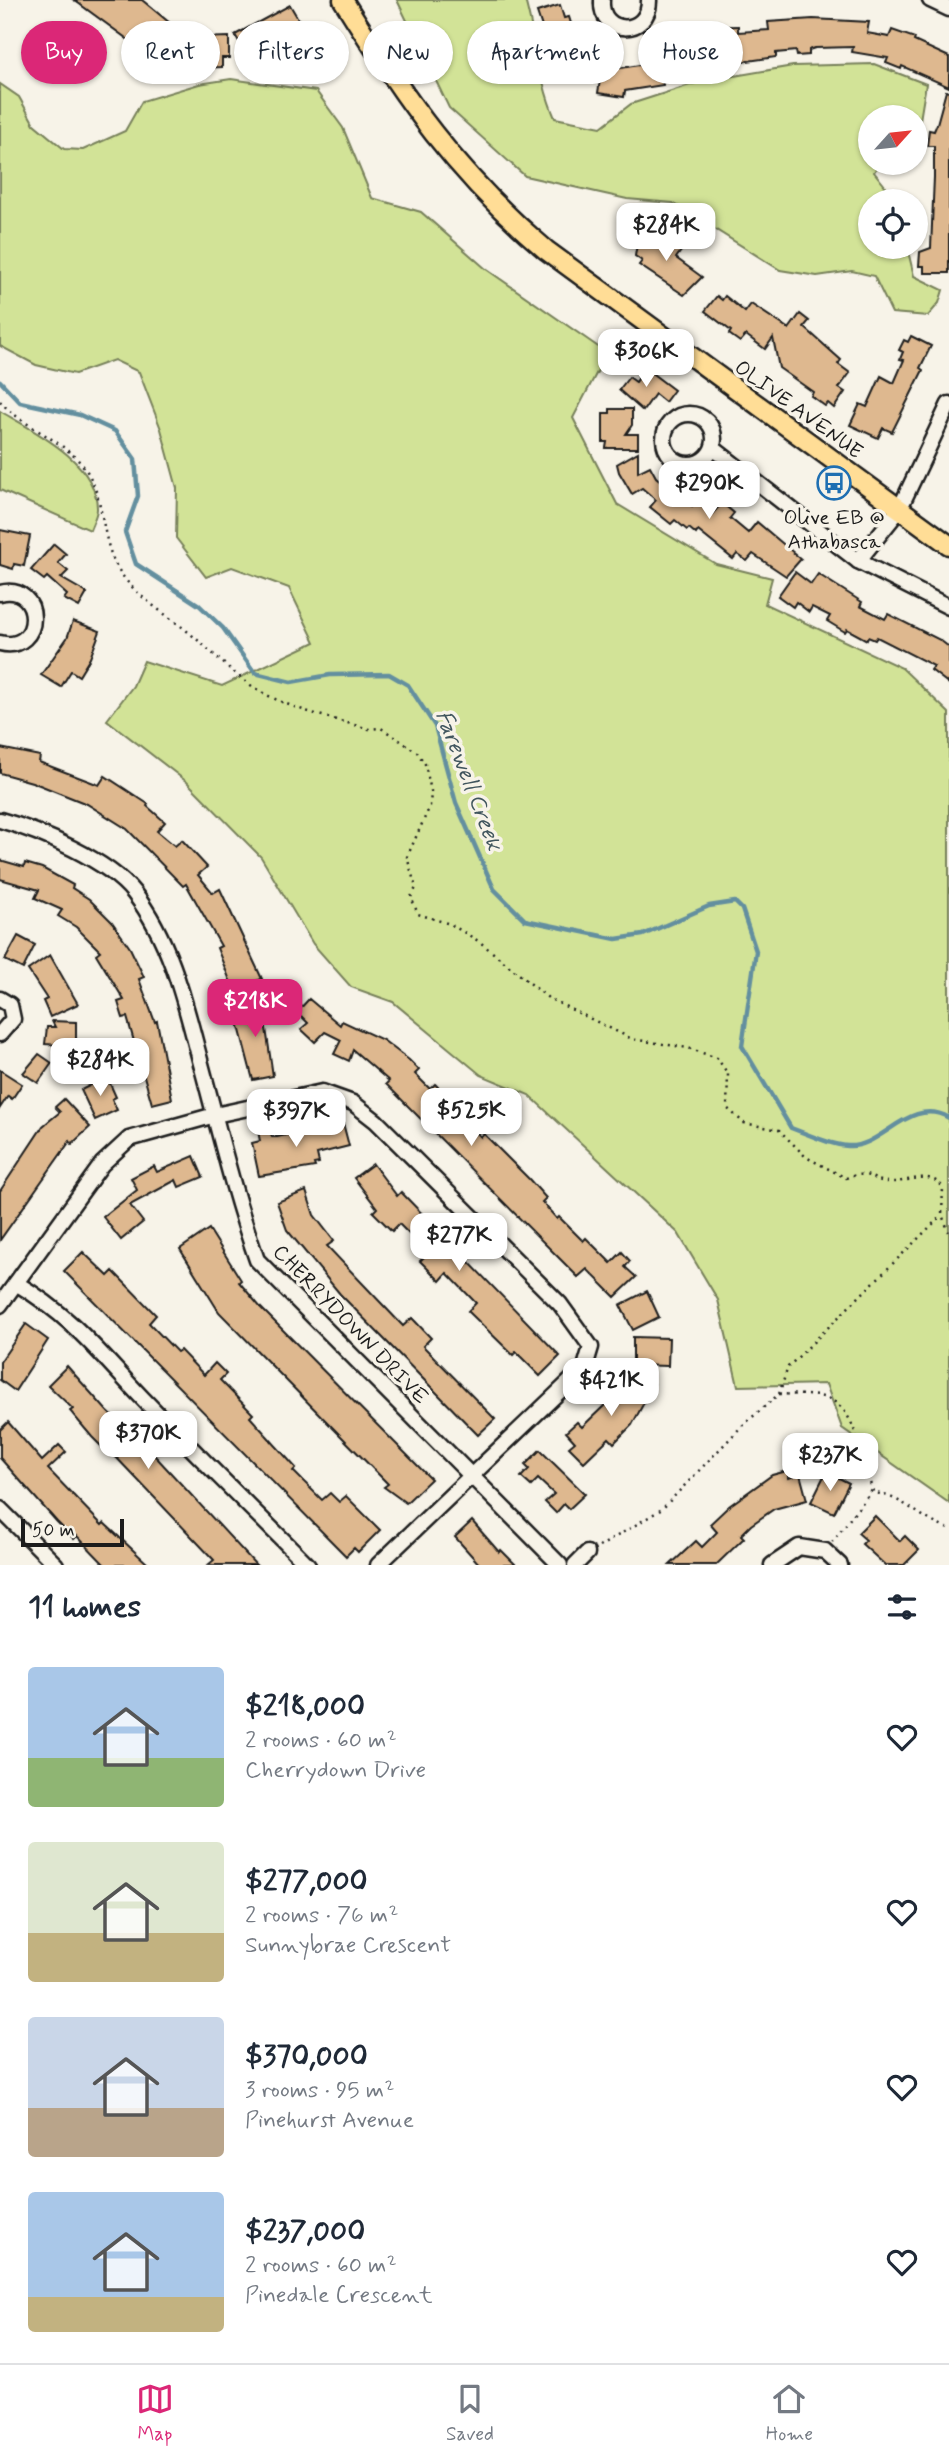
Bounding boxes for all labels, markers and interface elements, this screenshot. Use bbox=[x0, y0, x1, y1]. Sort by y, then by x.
chip: Buy bbox=[21, 21, 107, 84]
chip: Rent bbox=[121, 21, 220, 84]
chip: Filters bbox=[234, 21, 349, 84]
chip: New bbox=[363, 21, 453, 84]
chip: Apartment bbox=[467, 21, 624, 84]
chip: House bbox=[638, 21, 743, 84]
north arrow bbox=[858, 105, 928, 175]
map controls bbox=[858, 105, 928, 259]
button: locate bbox=[858, 189, 928, 259]
pin: $284K bbox=[617, 204, 715, 263]
text: $284K bbox=[632, 211, 700, 241]
pin: $306K bbox=[597, 330, 695, 389]
text: $306K bbox=[614, 337, 678, 367]
street label: OLIVE AVENUE bbox=[729, 354, 868, 466]
pin: $290K bbox=[660, 462, 758, 521]
bus stop icon: Olive EB @ Athabasca bbox=[815, 464, 853, 502]
text: $290K bbox=[675, 469, 743, 499]
place label: Olive EB @ Athabasca bbox=[784, 504, 884, 556]
water label: Farewell Creek bbox=[428, 706, 509, 856]
pin: $218K bbox=[206, 979, 304, 1039]
text: $218K bbox=[223, 987, 287, 1017]
pin: $284K bbox=[51, 1038, 149, 1098]
text: $284K bbox=[66, 1046, 134, 1076]
pin: $525K bbox=[422, 1088, 520, 1148]
pin: $397K bbox=[247, 1090, 345, 1149]
text: $525K bbox=[437, 1096, 505, 1126]
text: $397K bbox=[263, 1097, 329, 1127]
pin: $277K bbox=[410, 1214, 508, 1273]
text: $277K bbox=[426, 1221, 492, 1251]
street label: CHERRYDOWN DRIVE bbox=[266, 1239, 434, 1411]
pin: $421K bbox=[562, 1358, 660, 1418]
text: $421K bbox=[579, 1366, 643, 1396]
pin: $370K bbox=[99, 1412, 197, 1471]
text: $370K bbox=[115, 1419, 181, 1449]
pin: $237K bbox=[781, 1434, 879, 1493]
text: $237K bbox=[798, 1441, 862, 1471]
scale bar bbox=[21, 1516, 124, 1548]
text: 50 m bbox=[32, 1518, 75, 1543]
text: 11 homes bbox=[28, 1588, 141, 1627]
icon: filters bbox=[883, 1588, 921, 1626]
text: $218,000 bbox=[245, 1687, 365, 1726]
icon: home bbox=[84, 1695, 168, 1779]
icon: heart bbox=[883, 1718, 921, 1756]
text: 2 rooms · 60 m² bbox=[245, 1726, 397, 1756]
text: Cherrydown Drive bbox=[245, 1756, 426, 1786]
text: $277,000 bbox=[245, 1862, 368, 1901]
icon: home bbox=[84, 1870, 168, 1954]
icon: heart bbox=[883, 1893, 921, 1931]
text: 2 rooms · 76 m² bbox=[245, 1901, 398, 1931]
text: Sunnybrae Crescent bbox=[245, 1931, 451, 1961]
text: $370,000 bbox=[245, 2037, 368, 2076]
icon: home bbox=[84, 2045, 168, 2129]
icon: heart bbox=[883, 2068, 921, 2106]
text: 3 rooms · 95 m² bbox=[245, 2076, 394, 2106]
text: Pinehurst Avenue bbox=[245, 2106, 414, 2136]
text: $237,000 bbox=[245, 2212, 365, 2251]
icon: home bbox=[84, 2220, 168, 2304]
icon: heart bbox=[883, 2243, 921, 2281]
text: 2 rooms · 60 m² bbox=[245, 2251, 397, 2281]
text: Pinedale Crescent bbox=[245, 2281, 432, 2311]
tab: Map bbox=[136, 2380, 174, 2447]
tab: Saved bbox=[446, 2380, 494, 2447]
tab: Home bbox=[766, 2380, 813, 2447]

